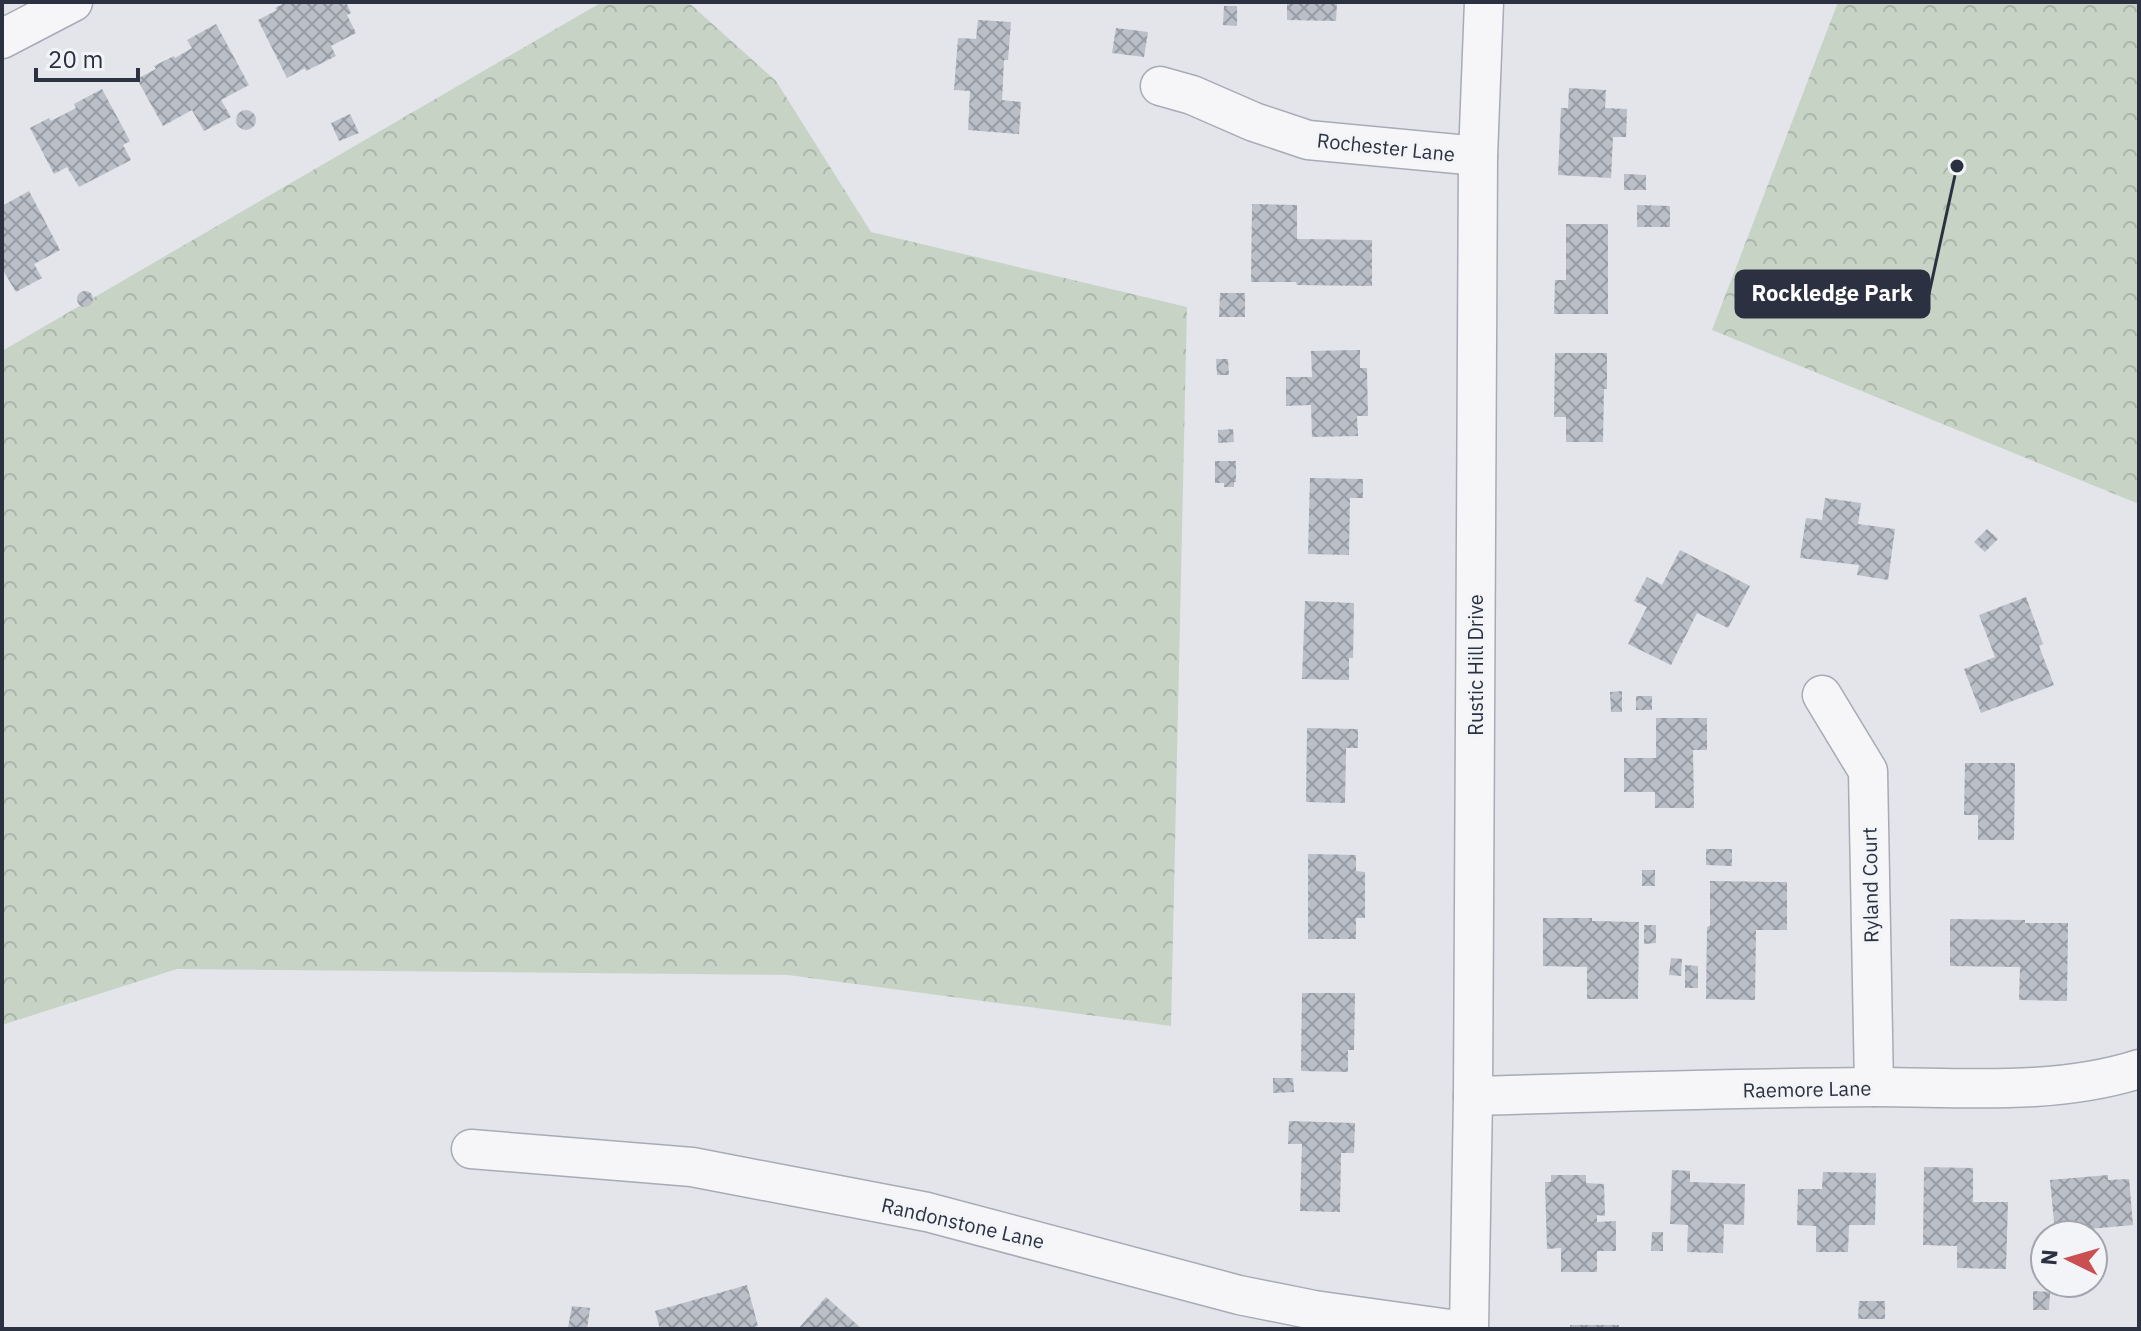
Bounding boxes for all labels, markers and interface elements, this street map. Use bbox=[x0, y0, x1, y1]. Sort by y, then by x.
scale bar bbox=[36, 32, 138, 82]
text: 20 m bbox=[48, 43, 103, 75]
street label: Rochester Lane bbox=[1316, 126, 1456, 168]
callout: Rockledge Park bbox=[1736, 271, 1929, 317]
text: Rockledge Park bbox=[1751, 278, 1913, 307]
street label: Rustic Hill Drive bbox=[1462, 594, 1489, 736]
street label: Ryland Court bbox=[1855, 827, 1885, 943]
street label: Raemore Lane bbox=[1742, 1074, 1872, 1104]
street label: Randonstone Lane bbox=[879, 1191, 1047, 1255]
north arrow bbox=[2029, 1219, 2109, 1299]
text: N bbox=[2033, 1248, 2064, 1266]

